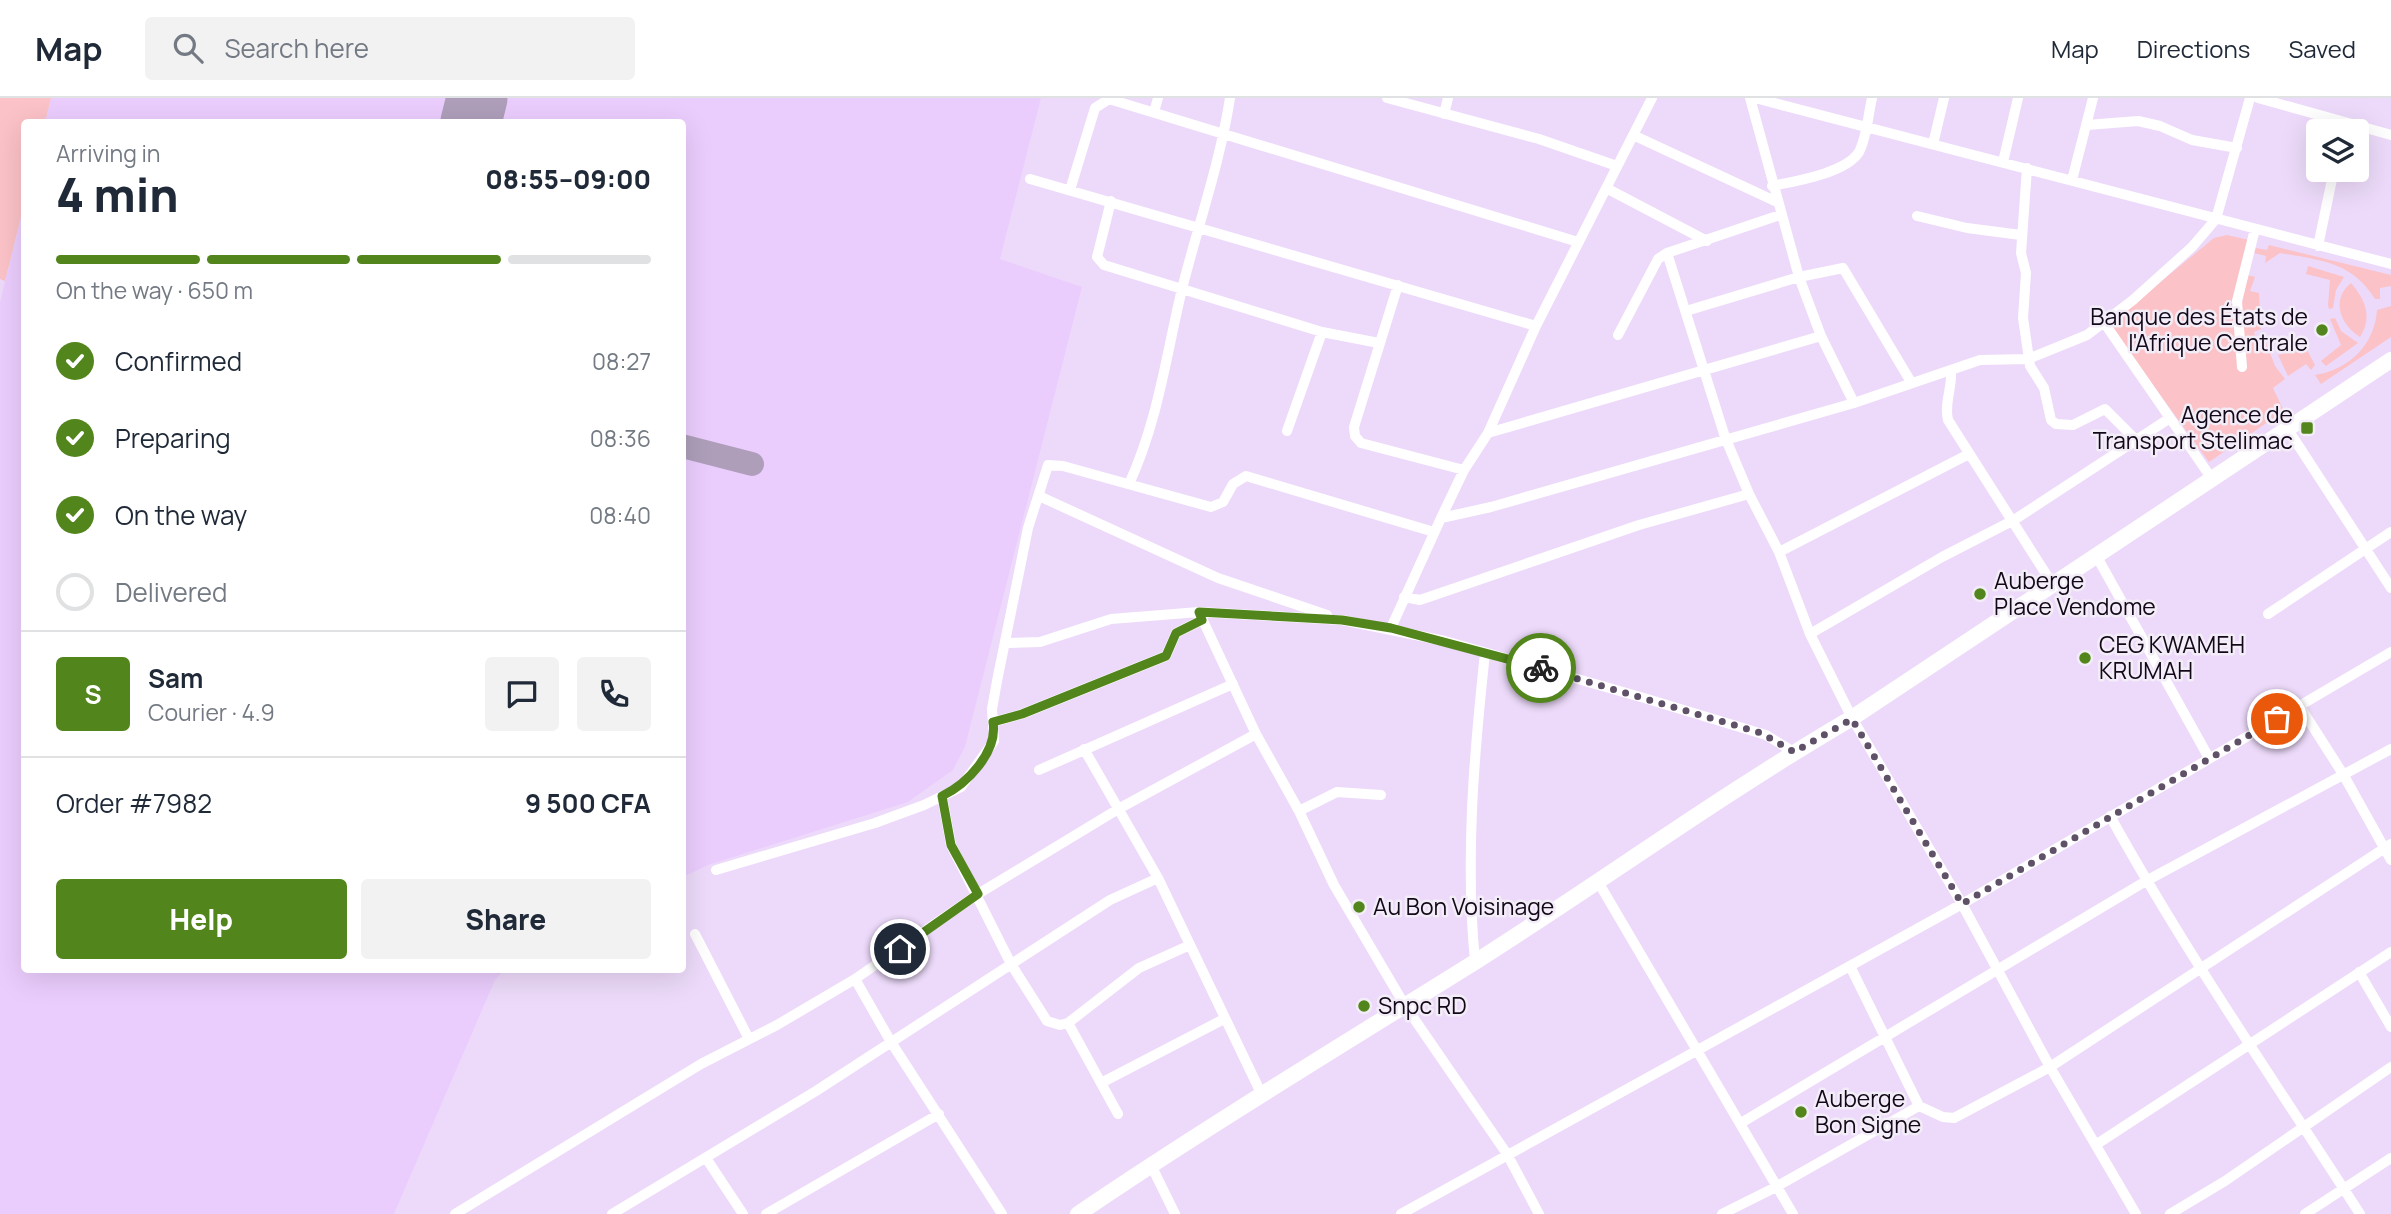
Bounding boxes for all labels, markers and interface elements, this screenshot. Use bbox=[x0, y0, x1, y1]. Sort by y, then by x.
search box bbox=[145, 17, 635, 80]
text: Map bbox=[35, 26, 103, 71]
icon: search bbox=[169, 29, 207, 67]
text: Search here bbox=[225, 30, 369, 66]
text: Map bbox=[2051, 32, 2099, 65]
text: Directions bbox=[2137, 32, 2250, 65]
text: Saved bbox=[2288, 32, 2356, 65]
map controls bbox=[2306, 119, 2369, 182]
button: layers bbox=[2306, 119, 2369, 182]
text: Arriving in bbox=[56, 137, 161, 169]
text: 08:55–09:00 bbox=[485, 161, 651, 197]
text: 4 min bbox=[56, 163, 179, 226]
text: On the way · 650 m bbox=[56, 274, 253, 306]
place label: Banque des États de l'Afrique Centrale bbox=[2090, 300, 2308, 358]
marker: Banque des États de l'Afrique Centrale bbox=[2314, 322, 2330, 338]
icon: check bbox=[56, 342, 94, 380]
text: Confirmed bbox=[115, 343, 242, 379]
text: 08:27 bbox=[592, 345, 651, 377]
place label: Agence de Transport Stelimac bbox=[2093, 398, 2293, 456]
icon: check bbox=[56, 419, 94, 457]
text: Preparing bbox=[115, 420, 231, 456]
marker: Agence de Transport Stelimac bbox=[2299, 420, 2315, 436]
text: 08:36 bbox=[590, 422, 651, 454]
icon: check bbox=[56, 496, 94, 534]
text: On the way bbox=[115, 497, 247, 533]
text: 08:40 bbox=[589, 499, 651, 531]
place label: Auberge Place Vendome bbox=[1994, 564, 2156, 622]
text: Delivered bbox=[115, 574, 227, 610]
marker: Auberge Place Vendome bbox=[1972, 586, 1988, 602]
place label: CEG KWAMEH KRUMAH bbox=[2099, 628, 2245, 686]
courier bbox=[1506, 633, 1576, 703]
icon: bike bbox=[1522, 649, 1560, 687]
marker: CEG KWAMEH KRUMAH bbox=[2077, 650, 2093, 666]
button: chat bbox=[485, 657, 559, 731]
button: phone bbox=[577, 657, 651, 731]
text: Sam bbox=[148, 660, 203, 696]
text: S bbox=[84, 676, 102, 712]
pin bbox=[2247, 689, 2307, 749]
text: Courier · 4.9 bbox=[148, 696, 275, 728]
icon: bag bbox=[2258, 700, 2296, 738]
text: Order #7982 bbox=[56, 785, 212, 821]
text: 9 500 CFA bbox=[525, 785, 651, 821]
button: Help bbox=[56, 879, 347, 959]
button: Share bbox=[361, 879, 651, 959]
place label: Au Bon Voisinage bbox=[1373, 890, 1554, 922]
marker: Au Bon Voisinage bbox=[1351, 899, 1367, 915]
pin bbox=[870, 919, 930, 979]
icon: home bbox=[881, 930, 919, 968]
place label: Snpc RD bbox=[1378, 989, 1467, 1021]
marker: Snpc RD bbox=[1356, 998, 1372, 1014]
place label: Auberge Bon Signe bbox=[1815, 1082, 1921, 1140]
marker: Auberge Bon Signe bbox=[1793, 1104, 1809, 1120]

